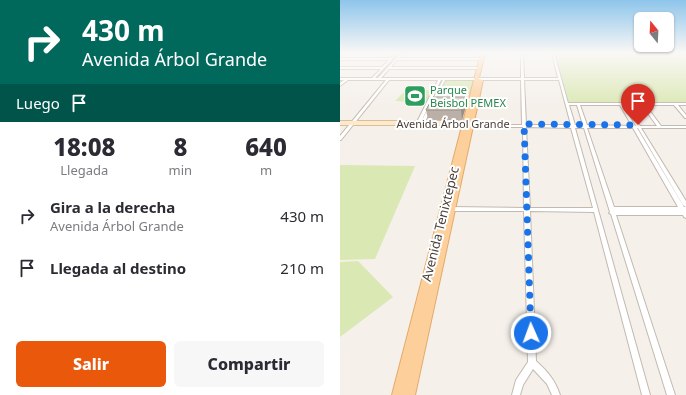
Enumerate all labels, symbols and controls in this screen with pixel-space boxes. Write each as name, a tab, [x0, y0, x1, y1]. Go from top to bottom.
text: 430 m	[82, 11, 165, 49]
north arrow	[634, 12, 674, 52]
map controls	[634, 12, 674, 52]
icon: right	[16, 16, 68, 68]
text: Avenida Árbol Grande	[82, 47, 267, 71]
place label: Parque Beisbol PEMEX	[430, 82, 506, 110]
sports icon: Parque Beisbol PEMEX	[402, 83, 428, 109]
pin	[621, 84, 655, 125]
icon: arrive	[627, 90, 649, 112]
icon: arrive	[68, 92, 90, 114]
text: Luego	[16, 93, 60, 113]
street label: Avenida Árbol Grande	[396, 116, 510, 131]
text: 18:08	[53, 130, 115, 163]
text: 8	[173, 130, 187, 163]
text: 640	[245, 130, 287, 163]
text: Llegada	[60, 161, 108, 179]
text: min	[169, 161, 192, 179]
text: m	[260, 161, 272, 179]
street label: Avenida Tenixtepec	[417, 165, 463, 283]
text: Gira a la derecha	[50, 197, 175, 217]
icon: right	[16, 205, 38, 227]
text: 430 m	[280, 206, 324, 226]
text: Avenida Árbol Grande	[50, 217, 184, 235]
icon: arrive	[16, 257, 38, 279]
text: Llegada al destino	[50, 258, 186, 278]
text: 210 m	[280, 258, 324, 278]
position arrow	[510, 312, 552, 354]
button: Salir	[16, 341, 166, 387]
button: Compartir	[174, 341, 324, 387]

